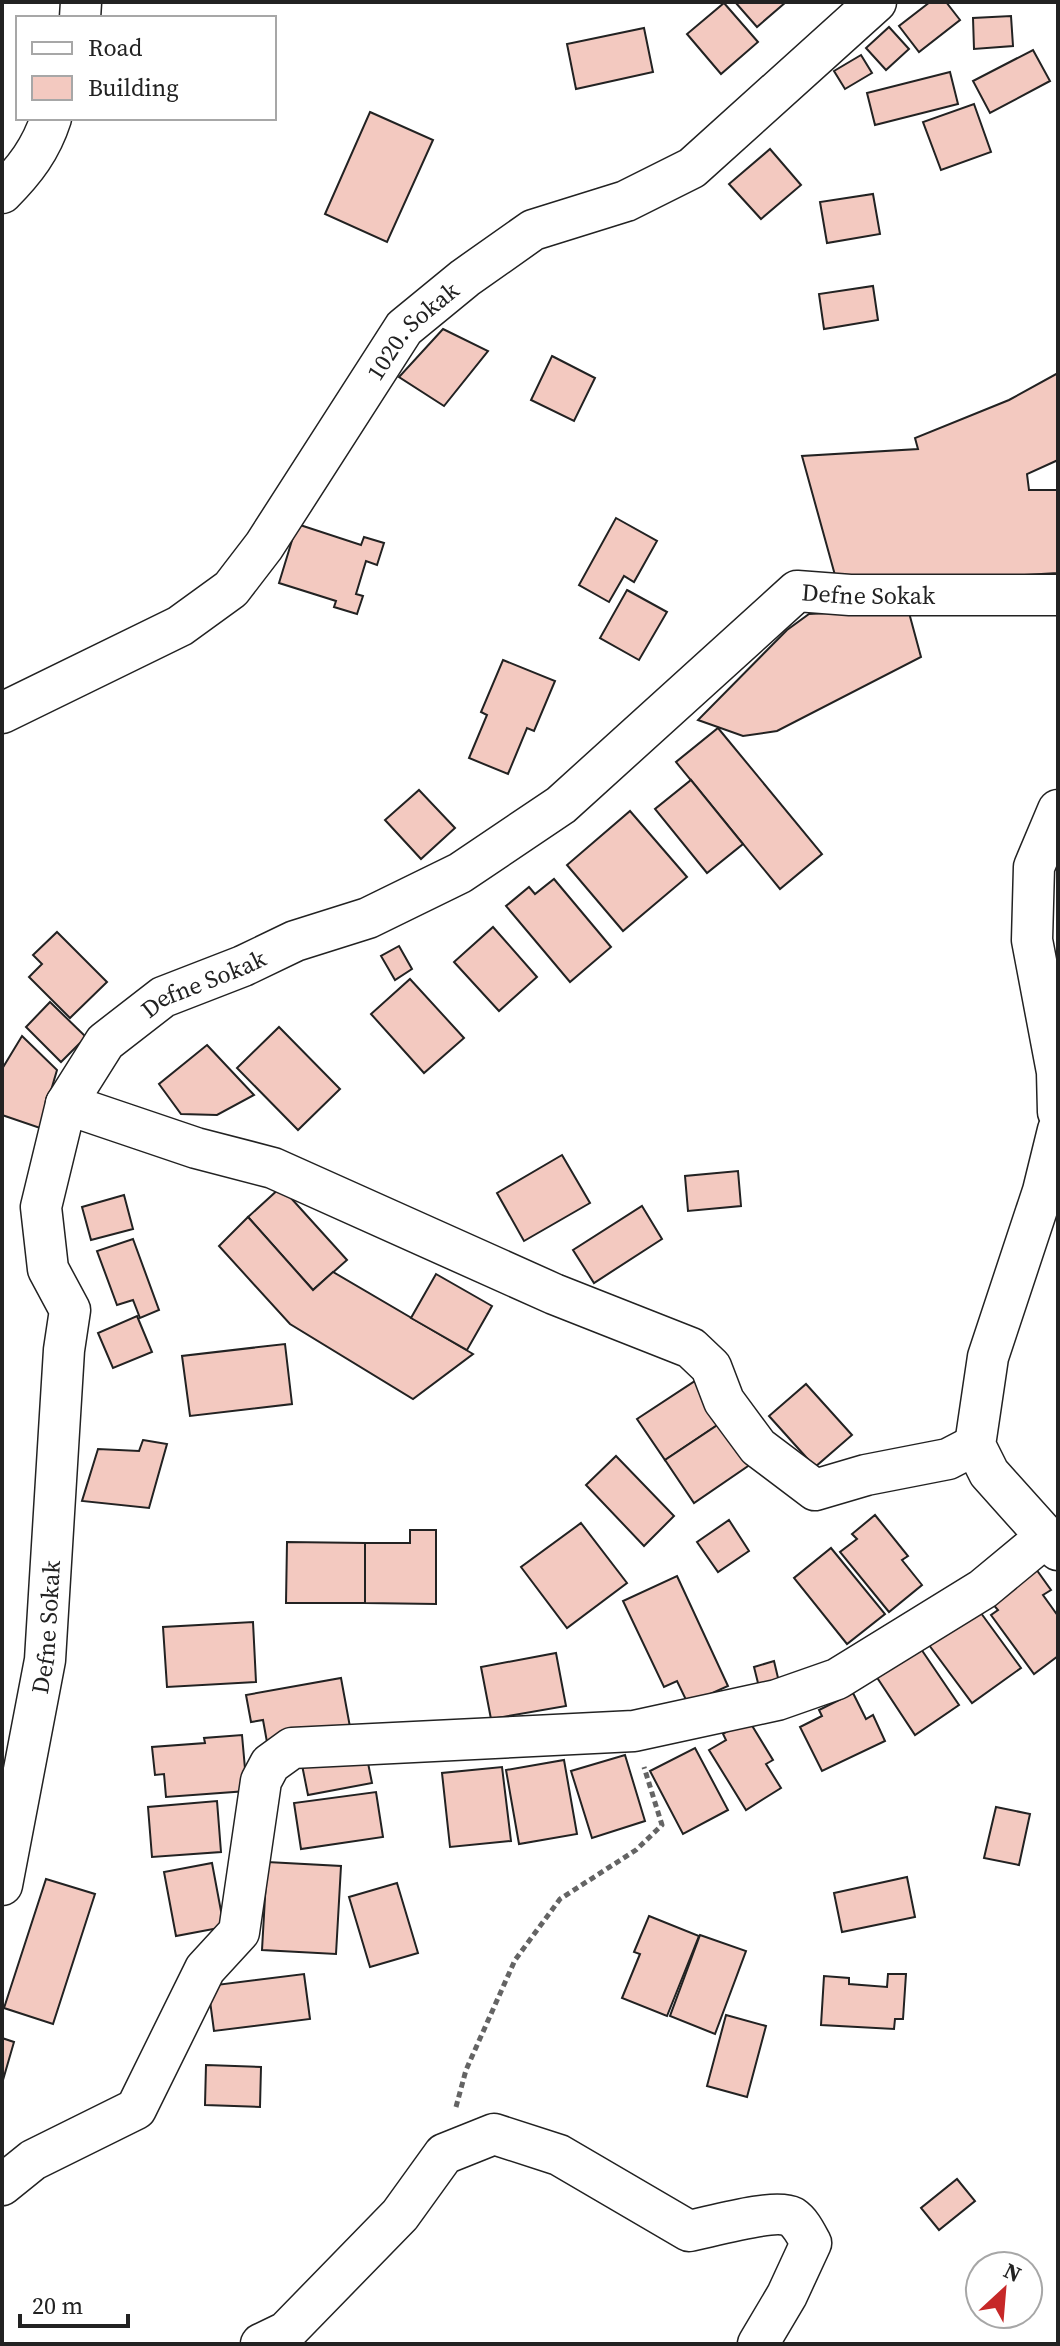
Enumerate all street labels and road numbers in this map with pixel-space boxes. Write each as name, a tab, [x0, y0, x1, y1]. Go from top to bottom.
street label: 1020. Sokak	[358, 273, 466, 386]
street label: Defne Sokak	[800, 575, 936, 612]
street label: Defne Sokak	[134, 941, 272, 1025]
street label: Defne Sokak	[22, 1559, 68, 1696]

